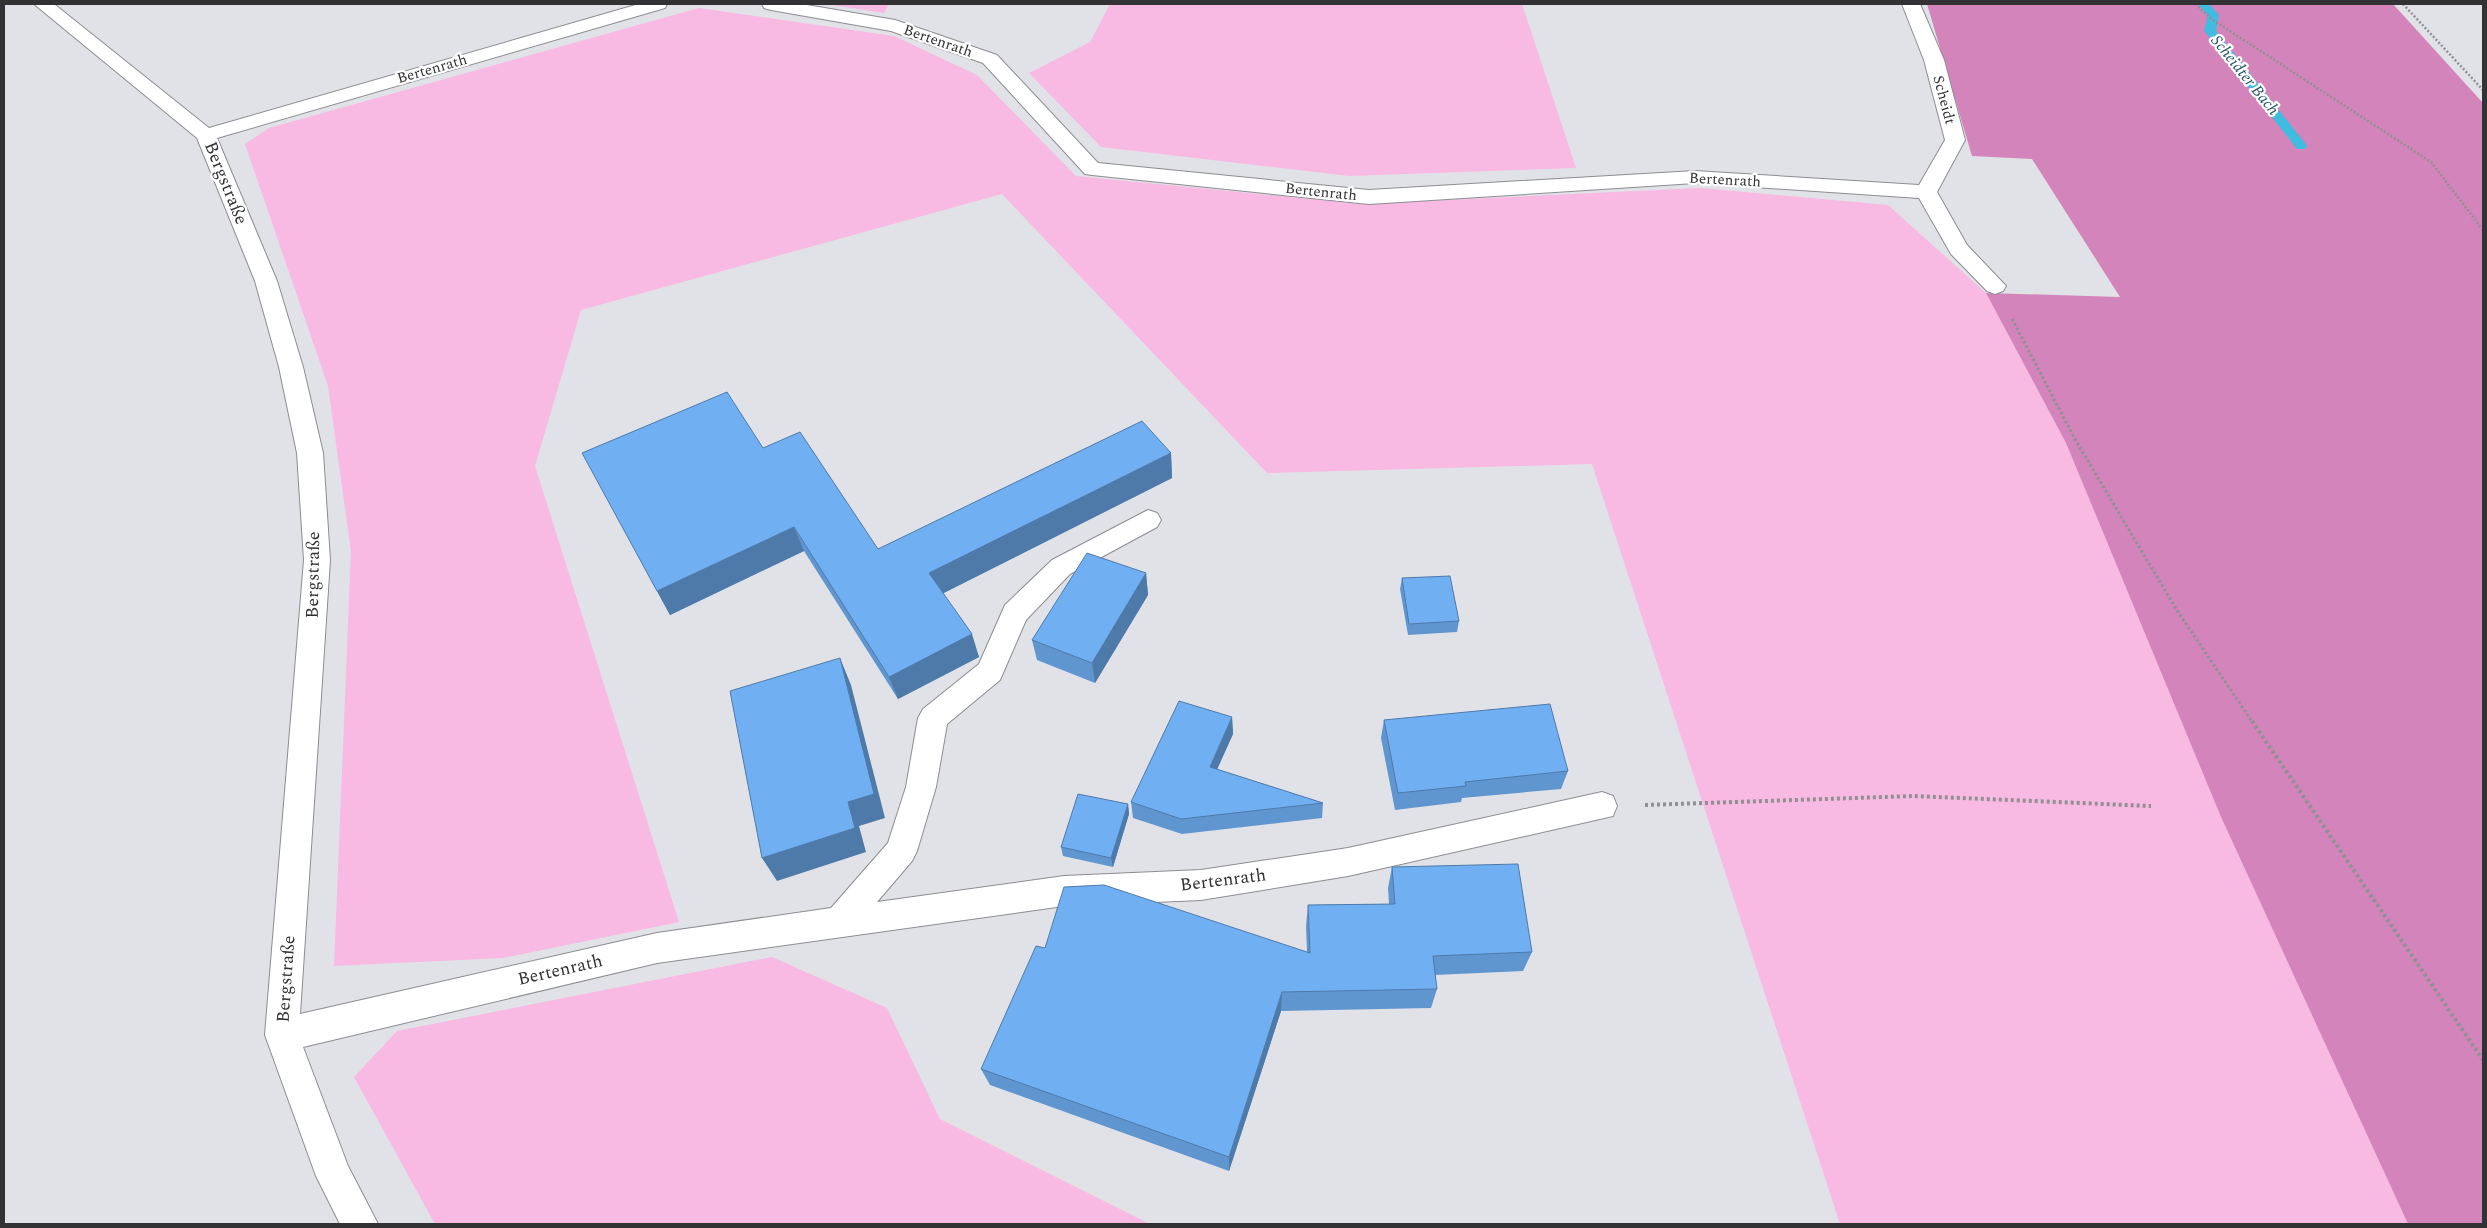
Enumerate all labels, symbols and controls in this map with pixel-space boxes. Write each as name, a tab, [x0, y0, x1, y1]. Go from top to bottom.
street label: Bertenrath	[900, 18, 976, 64]
water label: Scheidter Bach	[2205, 30, 2285, 120]
street label: Bertenrath	[394, 48, 470, 90]
street label: Scheidt	[1926, 73, 1962, 127]
street label: Bergstraße	[197, 137, 255, 229]
street label: Bertenrath	[1688, 167, 1762, 193]
street label: Bertenrath	[1284, 177, 1358, 207]
street label: Bergstraße	[299, 531, 327, 619]
street label: Bertenrath	[1178, 861, 1268, 899]
street label: Bergstraße	[269, 934, 303, 1024]
street label: Bertenrath	[515, 947, 605, 993]

